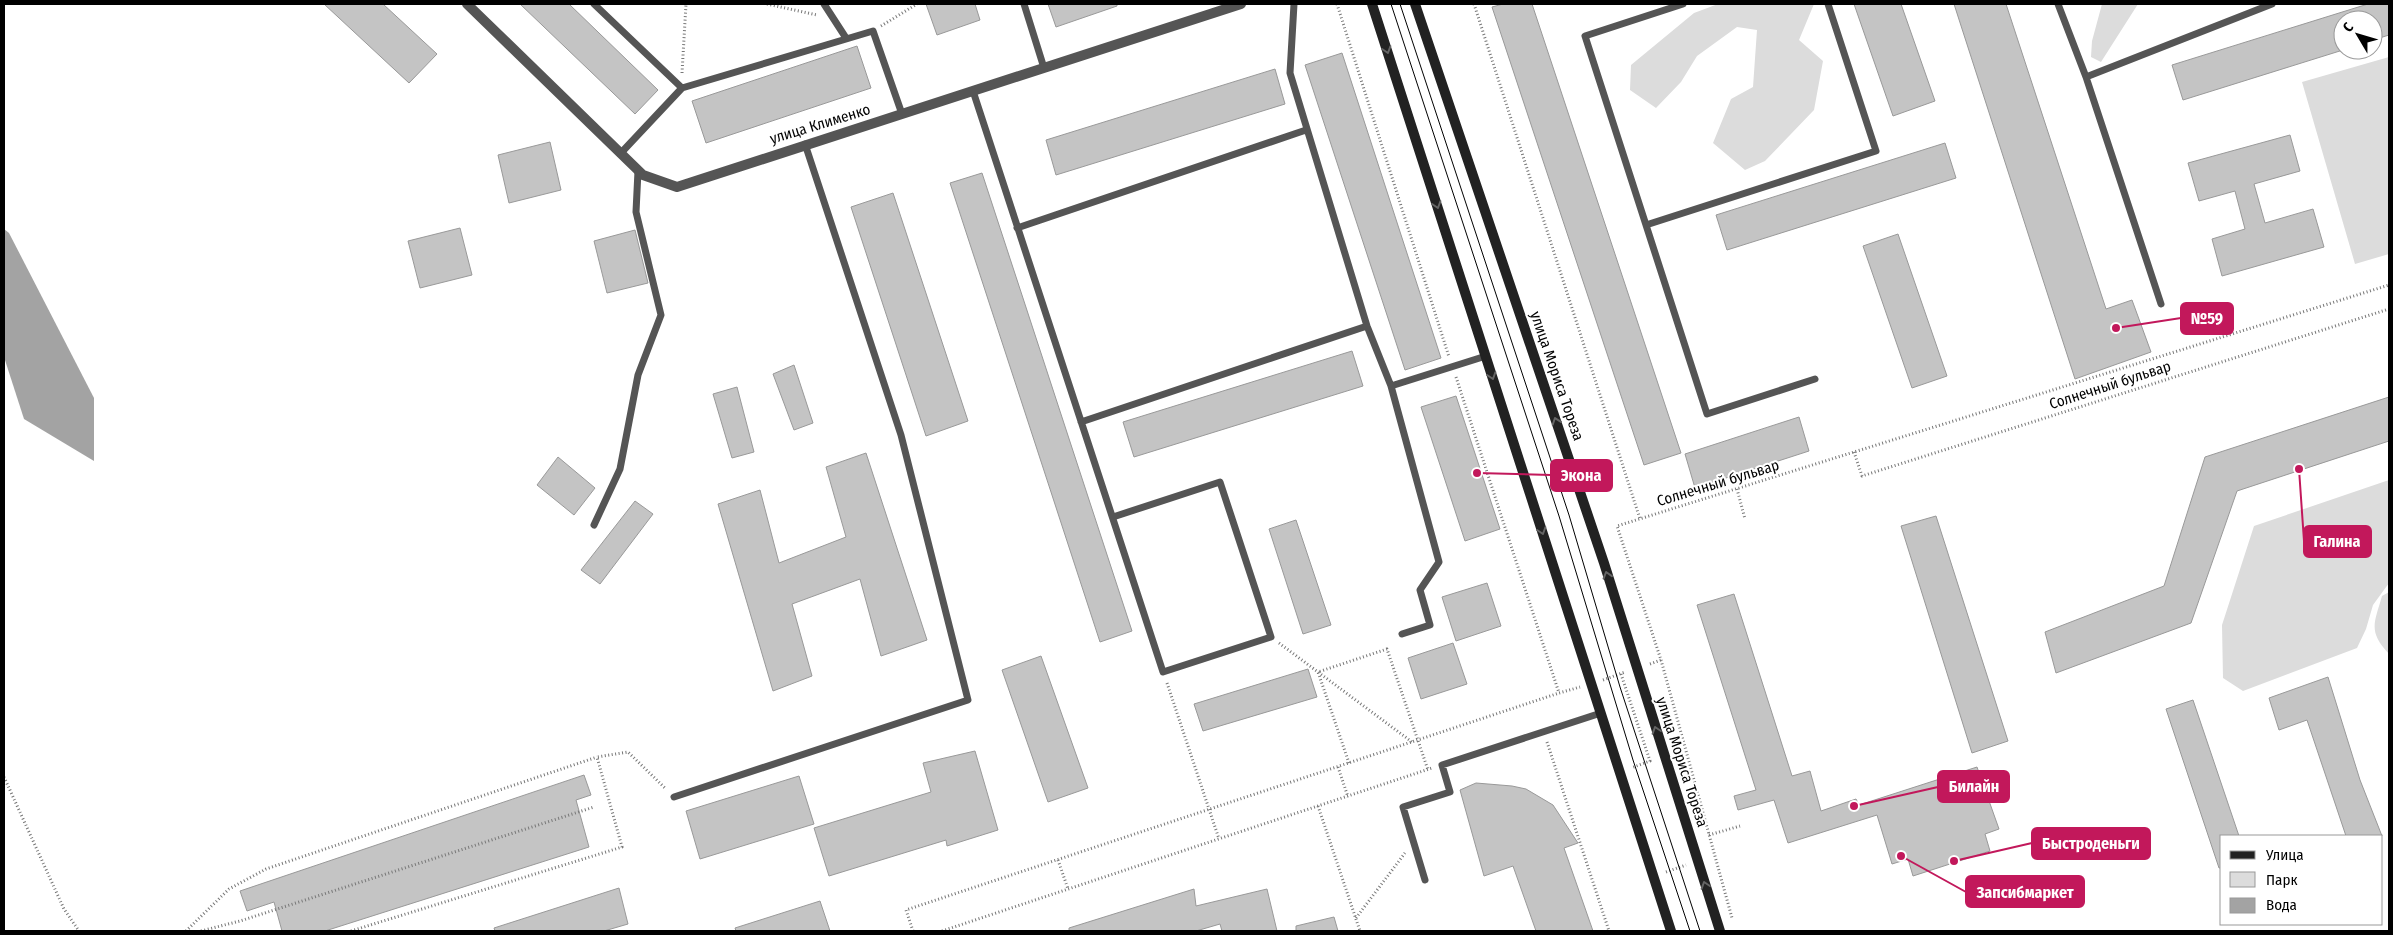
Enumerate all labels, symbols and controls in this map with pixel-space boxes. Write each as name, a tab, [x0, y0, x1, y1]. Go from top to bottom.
north arrow	[2333, 10, 2383, 60]
text: С	[2339, 19, 2358, 35]
one-way arrow	[1382, 45, 1392, 54]
street label: улица Клименко	[768, 100, 873, 148]
one-way arrow	[1432, 200, 1442, 208]
callout: №59	[2181, 303, 2233, 334]
street label: улица Мориса Тореза	[1526, 309, 1588, 443]
text: №59	[2191, 309, 2223, 328]
street label: Солнечный бульвар	[2047, 357, 2173, 413]
one-way arrow	[1487, 372, 1497, 380]
one-way arrow	[1552, 417, 1562, 425]
street label: Солнечный бульвар	[1655, 456, 1781, 510]
callout: Экона	[1551, 460, 1612, 491]
text: Экона	[1561, 466, 1601, 485]
one-way arrow	[1536, 526, 1546, 535]
callout: Галина	[2304, 526, 2371, 557]
text: Галина	[2314, 532, 2361, 551]
one-way arrow	[1603, 571, 1613, 579]
street label: улица Мориса Тореза	[1652, 695, 1712, 829]
one-way arrow	[1652, 726, 1662, 734]
callout: Билайн	[1938, 771, 2009, 802]
text: Билайн	[1949, 777, 1999, 796]
callout: Быстроденьги	[2032, 828, 2150, 859]
text: Быстроденьги	[2042, 834, 2140, 853]
legend	[2220, 835, 2383, 925]
text: Улица	[2265, 846, 2304, 864]
text: Парк	[2266, 871, 2297, 889]
callout: Запсибмаркет	[1966, 876, 2084, 907]
one-way arrow	[1701, 881, 1711, 889]
text: Запсибмаркет	[1975, 883, 2074, 902]
text: Вода	[2266, 896, 2297, 914]

